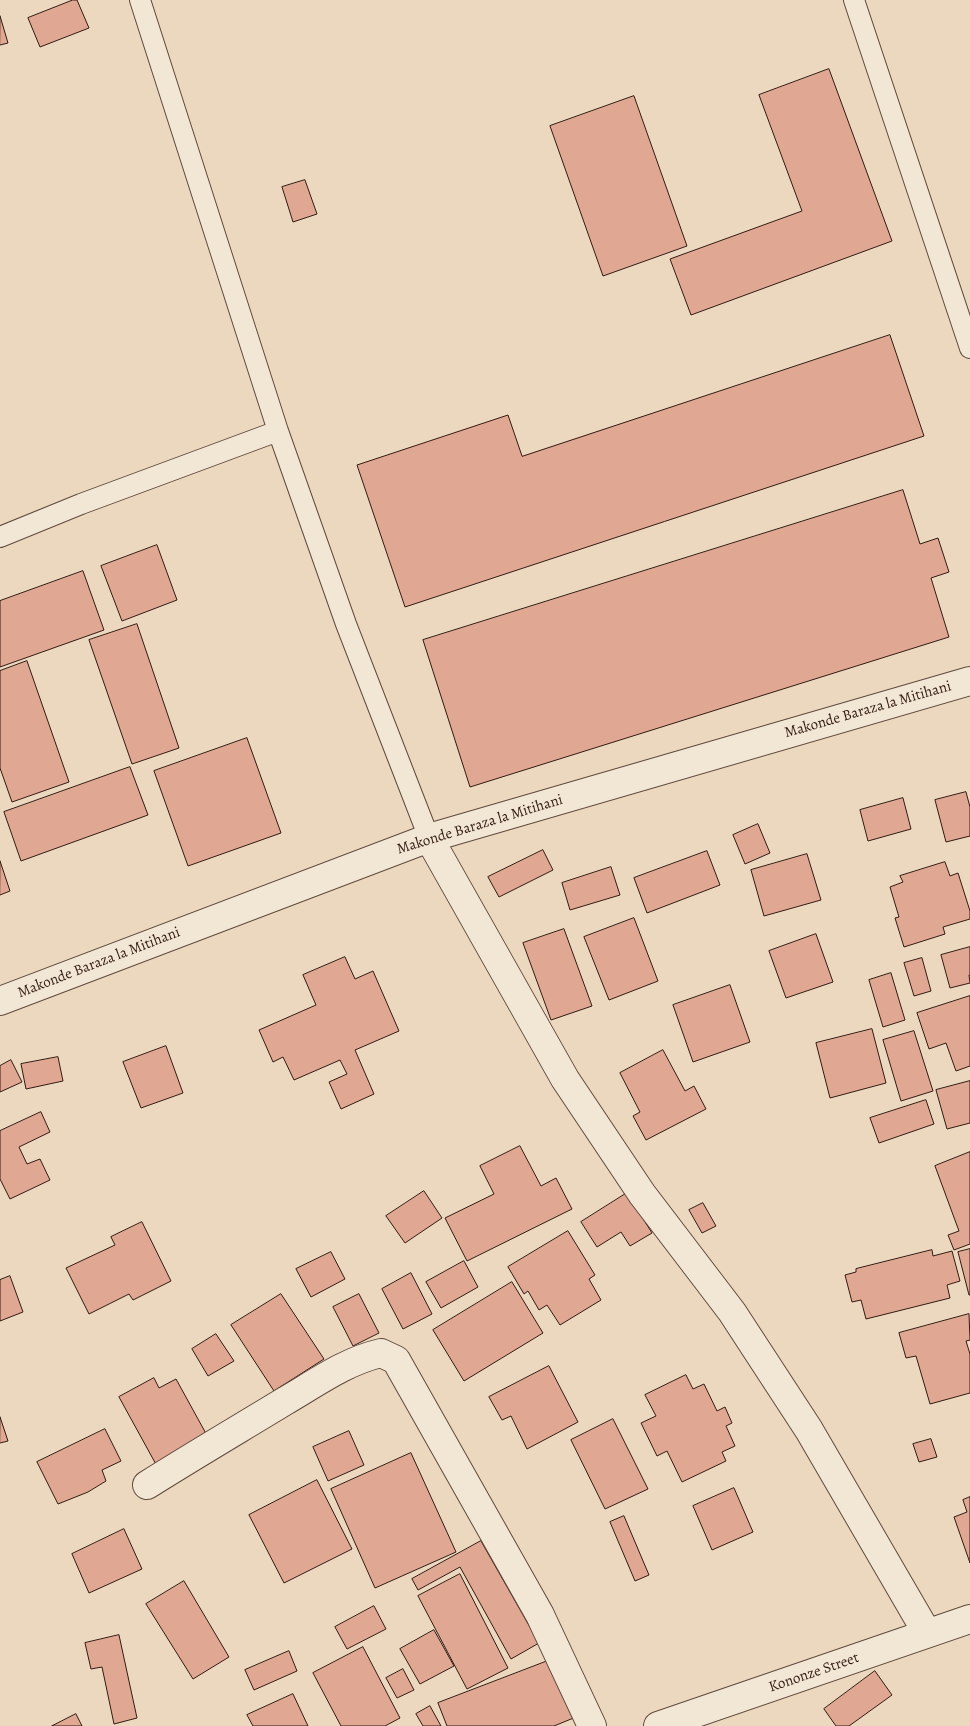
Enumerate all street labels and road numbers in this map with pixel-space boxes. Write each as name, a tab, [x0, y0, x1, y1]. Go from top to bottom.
street label: Makonde Baraza la Mitihani	[783, 678, 953, 742]
street label: Makonde Baraza la Mitihani	[395, 791, 565, 859]
street label: Makonde Baraza la Mitihani	[15, 924, 183, 1002]
street label: Kononze Street	[767, 1649, 861, 1697]

